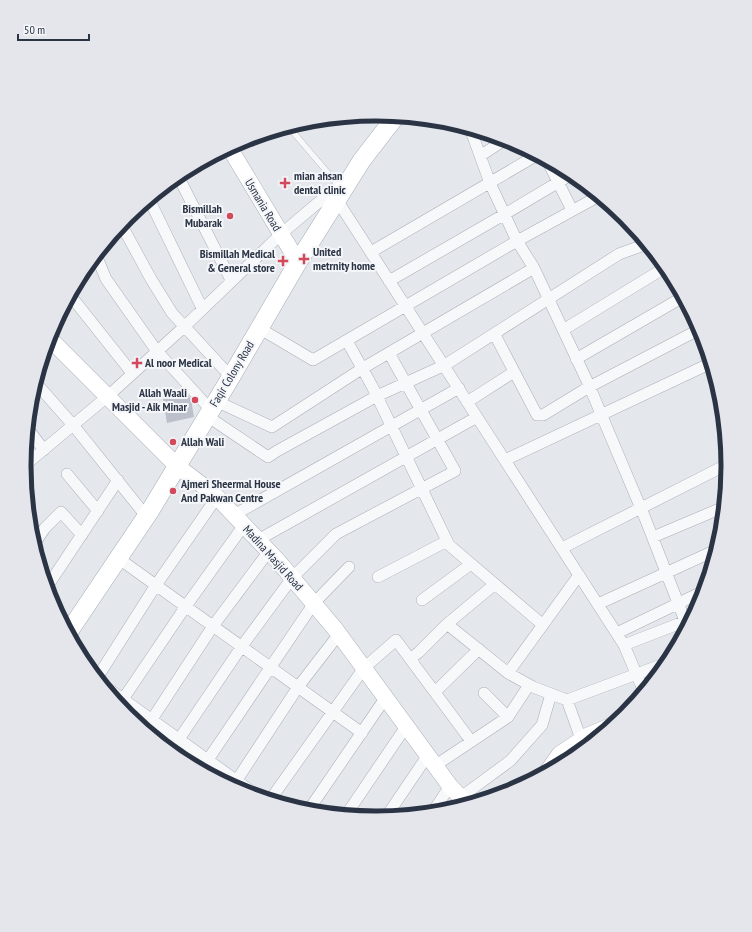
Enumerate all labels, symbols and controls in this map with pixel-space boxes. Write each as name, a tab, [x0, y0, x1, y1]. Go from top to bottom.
scale bar	[18, 16, 89, 42]
text: 50 m	[24, 22, 45, 37]
place label: mian ahsan dental clinic	[294, 168, 347, 197]
street label: Usmania Road	[242, 176, 285, 234]
marker: mian ahsan dental clinic	[279, 177, 291, 189]
place label: Bismillah Mubarak	[182, 201, 222, 230]
marker: Bismillah Mubarak	[225, 211, 235, 221]
place label: United metrnity home	[313, 244, 375, 273]
place label: Bismillah Medical & General store	[200, 246, 275, 275]
marker: United metrnity home	[298, 253, 310, 265]
marker: Bismillah Medical & General store	[278, 256, 288, 266]
street label: Faqir Colony Road	[206, 338, 257, 409]
place label: Al noor Medical	[144, 355, 212, 370]
marker: Al noor Medical	[132, 358, 142, 368]
place label: Allah Waali Masjid - Aik Minar	[112, 385, 187, 414]
marker: Allah Waali Masjid - Aik Minar	[190, 395, 200, 405]
place label: Allah Wali	[180, 434, 224, 449]
marker: Allah Wali	[168, 437, 178, 447]
place label: Ajmeri Sheermal House And Pakwan Centre	[180, 476, 281, 505]
marker: Ajmeri Sheermal House And Pakwan Centre	[168, 486, 178, 496]
street label: Madina Masjid Road	[240, 522, 307, 593]

